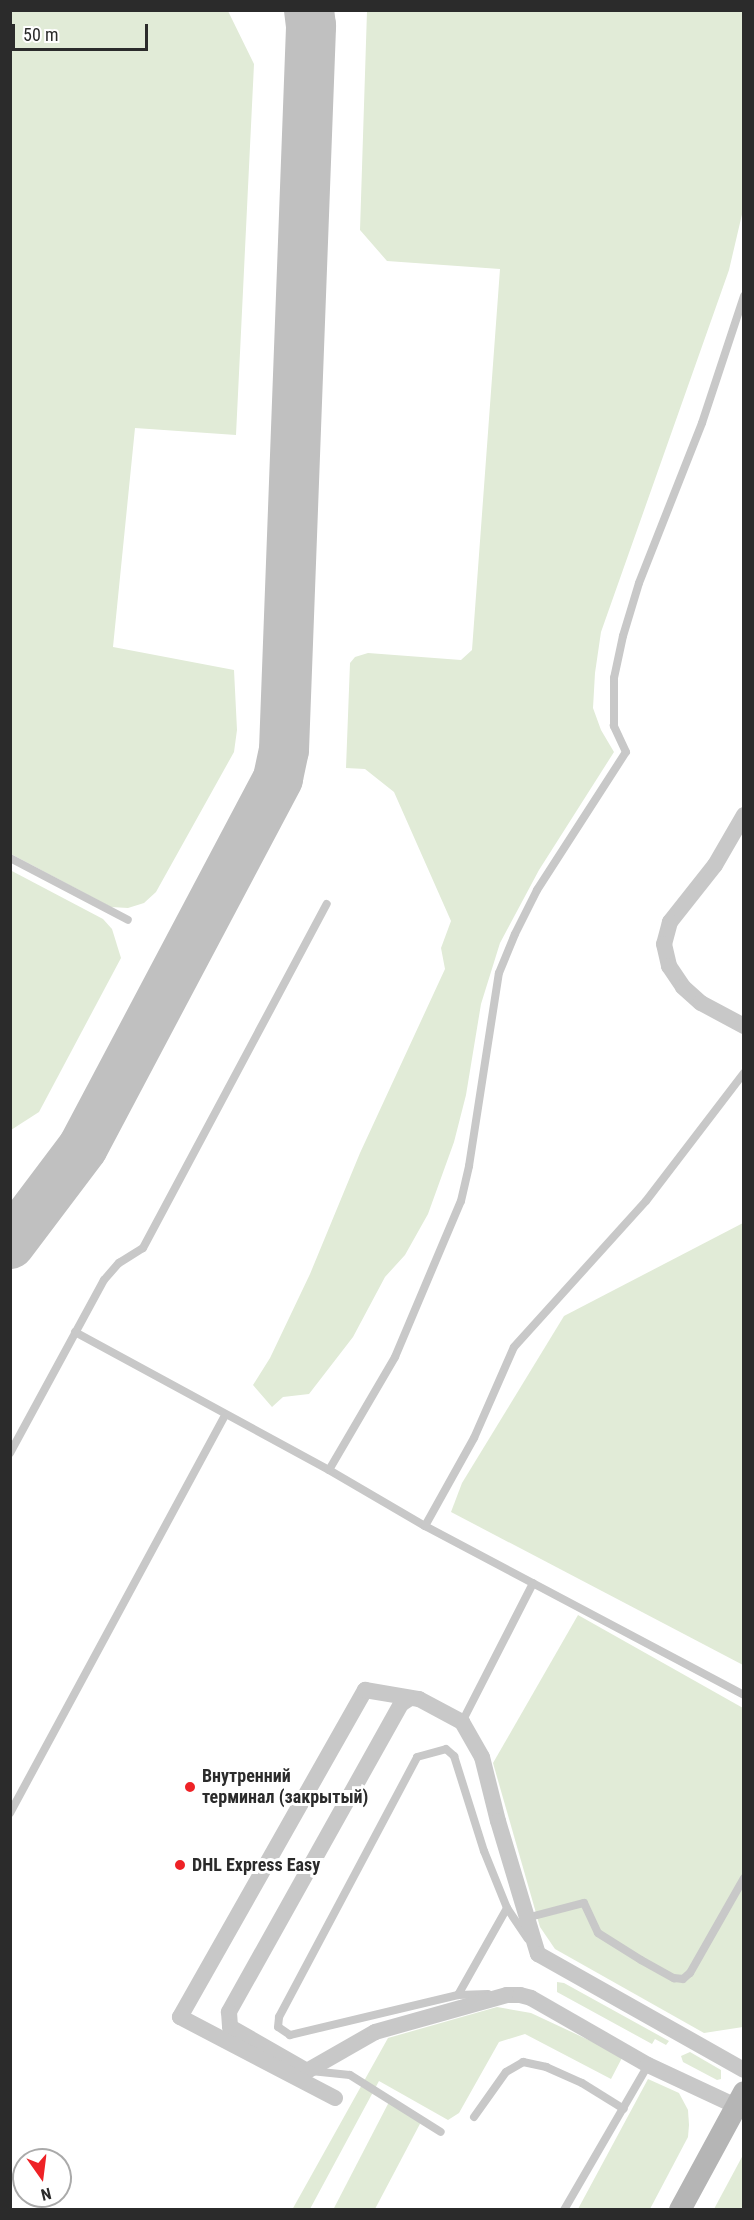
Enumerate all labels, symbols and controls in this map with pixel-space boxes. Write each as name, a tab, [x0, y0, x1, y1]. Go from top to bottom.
scale bar	[15, 12, 152, 50]
text: 50 m	[23, 24, 58, 45]
place label: Внутренний терминал (закрытый)	[202, 1766, 368, 1808]
marker: Внутренний терминал (закрытый)	[183, 1780, 197, 1794]
place label: DHL Express Easy	[192, 1854, 320, 1876]
marker: DHL Express Easy	[173, 1858, 187, 1872]
north arrow	[12, 2148, 72, 2208]
text: N	[39, 2184, 53, 2204]

